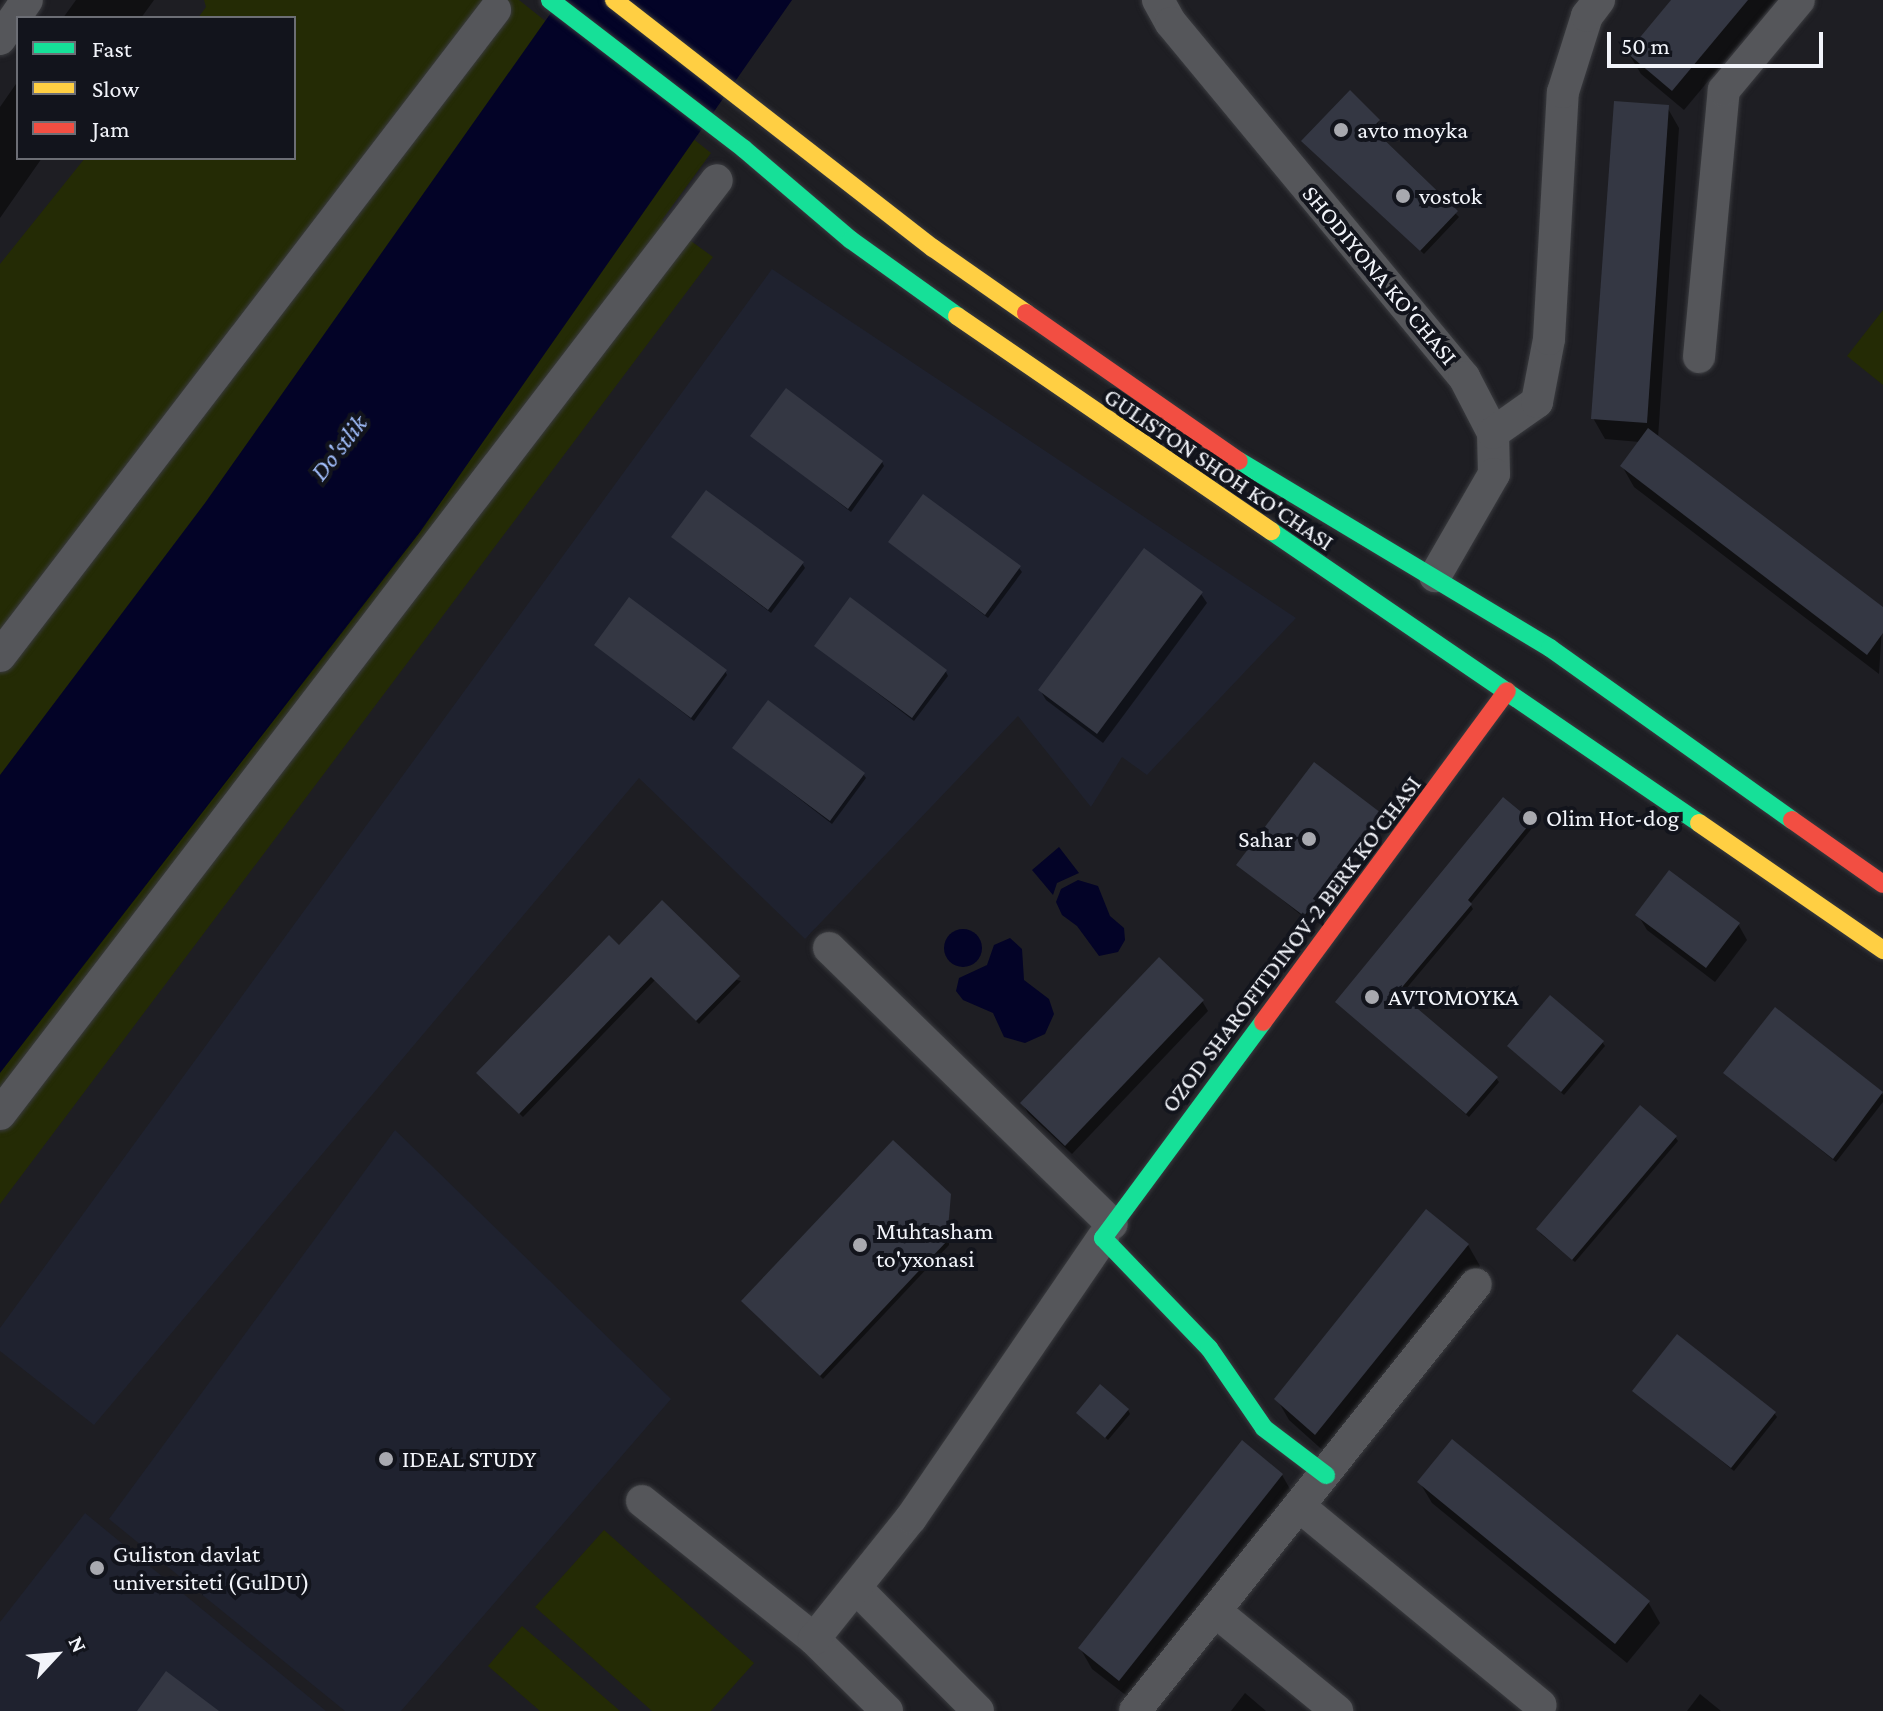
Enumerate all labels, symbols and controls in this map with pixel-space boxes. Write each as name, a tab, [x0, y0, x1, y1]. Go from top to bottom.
legend	[16, 16, 296, 160]
scale bar	[1611, 16, 1827, 66]
text: 50 m	[1621, 32, 1670, 59]
text: Fast	[92, 35, 132, 62]
text: Slow	[92, 75, 139, 102]
text: Jam	[92, 115, 130, 142]
place label: avto moyka	[1357, 116, 1468, 144]
marker: avto moyka	[1332, 121, 1350, 139]
street label: SHODIYONA KO'CHASI	[1297, 179, 1463, 371]
place label: vostok	[1419, 182, 1482, 210]
marker: vostok	[1394, 187, 1412, 205]
street label: GULISTON SHOH KO'CHASI	[1099, 381, 1339, 557]
water label: Do'stlik	[304, 409, 374, 487]
street label: OZOD SHAROFITDINOV-2 BERK KO'CHASI	[1155, 770, 1427, 1118]
place label: Olim Hot-dog	[1546, 804, 1679, 832]
marker: Olim Hot-dog	[1521, 809, 1539, 827]
place label: Sahar	[1238, 825, 1293, 853]
marker: Sahar	[1300, 830, 1318, 848]
place label: AVTOMOYKA	[1388, 983, 1519, 1011]
marker: AVTOMOYKA	[1363, 988, 1381, 1006]
place label: Muhtasham to'yxonasi	[876, 1217, 993, 1273]
marker: Muhtasham to'yxonasi	[851, 1236, 869, 1254]
place label: IDEAL STUDY	[402, 1445, 536, 1473]
marker: IDEAL STUDY	[377, 1450, 395, 1468]
place label: Guliston davlat universiteti (GulDU)	[113, 1540, 310, 1596]
marker: Guliston davlat universiteti (GulDU)	[88, 1559, 106, 1577]
north arrow	[16, 1615, 96, 1695]
text: N	[63, 1632, 93, 1656]

